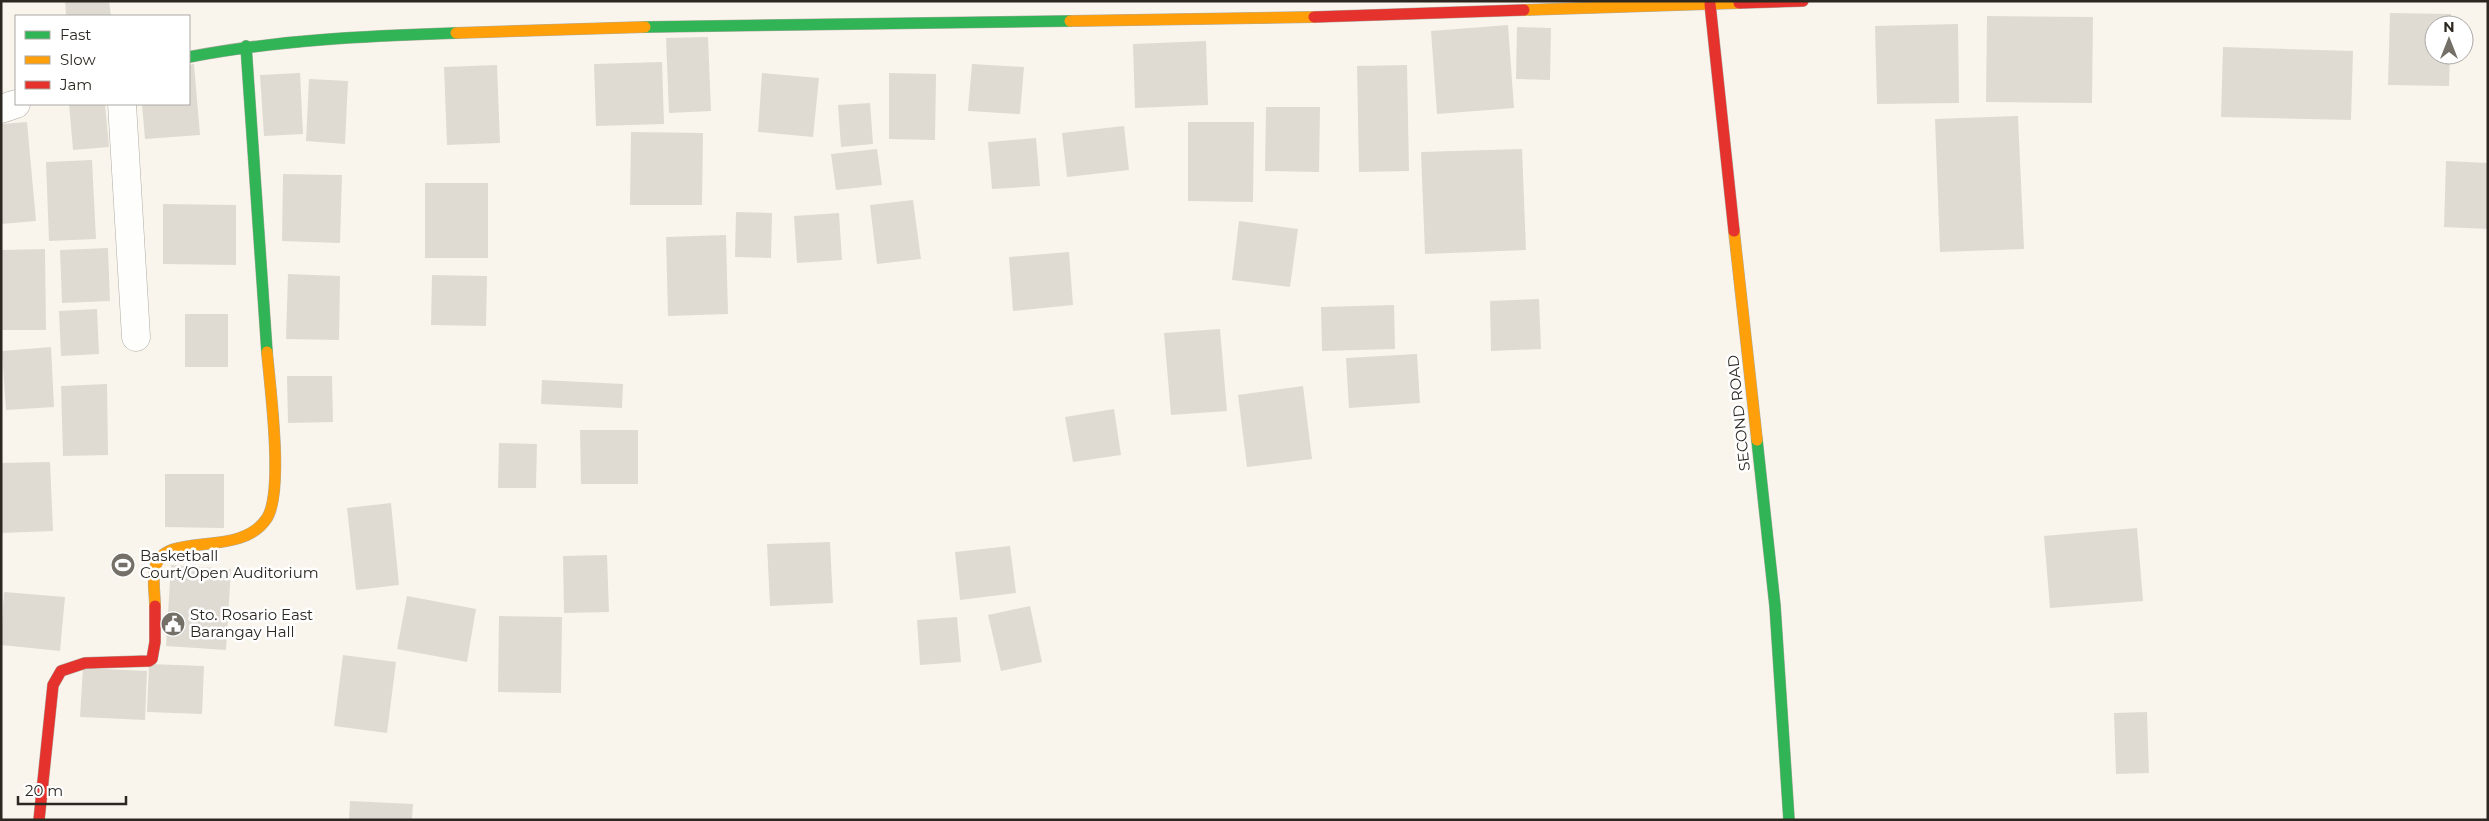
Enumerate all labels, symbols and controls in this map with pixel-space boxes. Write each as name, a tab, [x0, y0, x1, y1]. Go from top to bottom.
legend	[15, 15, 190, 105]
north arrow	[2424, 15, 2474, 65]
text: N	[2443, 18, 2455, 36]
text: Fast	[60, 25, 91, 44]
text: Slow	[60, 50, 96, 69]
text: Jam	[59, 75, 92, 94]
street label: SECOND ROAD	[1723, 354, 1754, 472]
place label: Basketball Court/Open Auditorium	[140, 546, 319, 582]
sports icon: Basketball Court/Open Auditorium	[110, 552, 136, 578]
place label: Sto. Rosario East Barangay Hall	[190, 605, 313, 641]
public building icon: Sto. Rosario East Barangay Hall	[160, 611, 186, 637]
scale bar	[18, 774, 125, 806]
text: 20 m	[25, 781, 63, 800]

